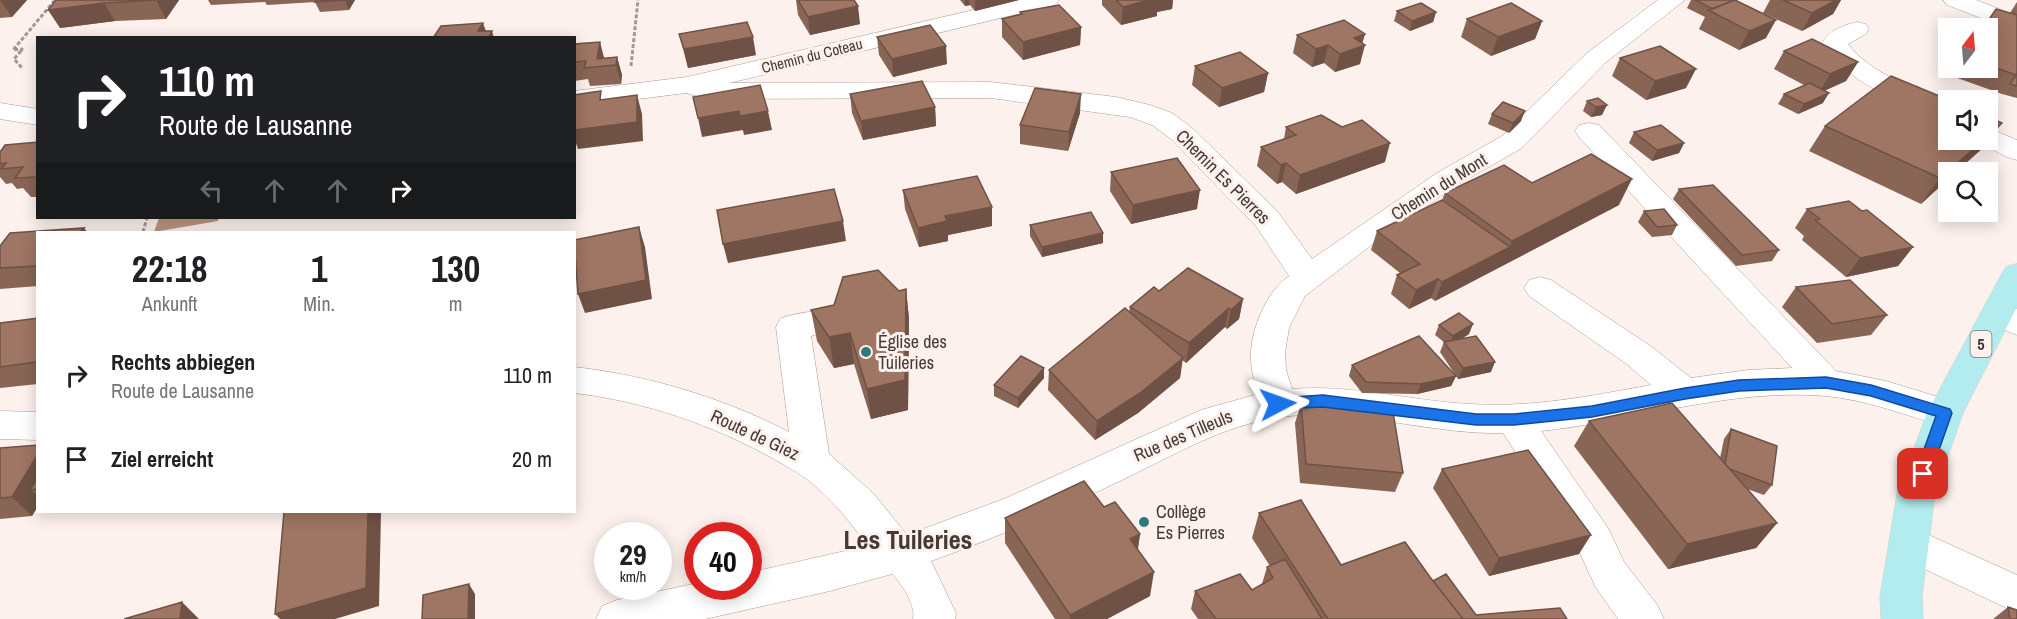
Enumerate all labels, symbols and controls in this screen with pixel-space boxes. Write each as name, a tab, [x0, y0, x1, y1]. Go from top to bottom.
north arrow	[1938, 18, 1998, 78]
map controls	[1938, 18, 1998, 222]
street label: Chemin du Coteau	[759, 33, 865, 78]
text: 110 m	[159, 53, 255, 109]
icon: right	[60, 60, 138, 138]
button: sound	[1938, 90, 1998, 150]
text: Route de Lausanne	[159, 107, 352, 143]
street label: Chemin Es Pierres	[1170, 124, 1276, 230]
street label: Chemin du Mont	[1386, 147, 1492, 226]
button: search	[1938, 162, 1998, 222]
icon: left	[195, 174, 228, 207]
icon: ahead	[258, 174, 291, 207]
icon: ahead	[321, 174, 354, 207]
icon: right	[384, 174, 417, 207]
text: 22:18	[132, 245, 207, 293]
text: 1	[311, 245, 327, 293]
text: 130	[431, 245, 480, 293]
text: Ankunft	[142, 290, 197, 317]
text: Min.	[303, 290, 335, 317]
text: m	[449, 290, 462, 317]
place label: Église des Tuileries	[878, 329, 947, 375]
road number: 5	[1970, 331, 1992, 357]
marker: Église des Tuileries	[859, 345, 873, 359]
text: Rechts abbiegen	[111, 347, 255, 377]
icon: right	[60, 359, 93, 392]
text: 110 m	[503, 360, 552, 390]
position arrow	[1246, 372, 1310, 436]
text: Route de Lausanne	[111, 377, 254, 404]
street label: Route de Giez	[707, 403, 804, 466]
street label: Rue des Tilleuls	[1129, 403, 1236, 468]
icon: arrive	[60, 443, 93, 476]
text: Ziel erreicht	[111, 444, 213, 474]
text: 20 m	[512, 444, 552, 474]
pin	[1897, 448, 1948, 499]
icon: arrive	[1906, 457, 1939, 490]
place label: Collège Es Pierres	[1156, 499, 1225, 545]
marker: Collège Es Pierres	[1137, 515, 1151, 529]
speed limit sign: 40	[684, 522, 762, 600]
district label: Les Tuileries	[844, 522, 972, 557]
text: 29	[619, 534, 647, 574]
text: km/h	[620, 566, 646, 587]

